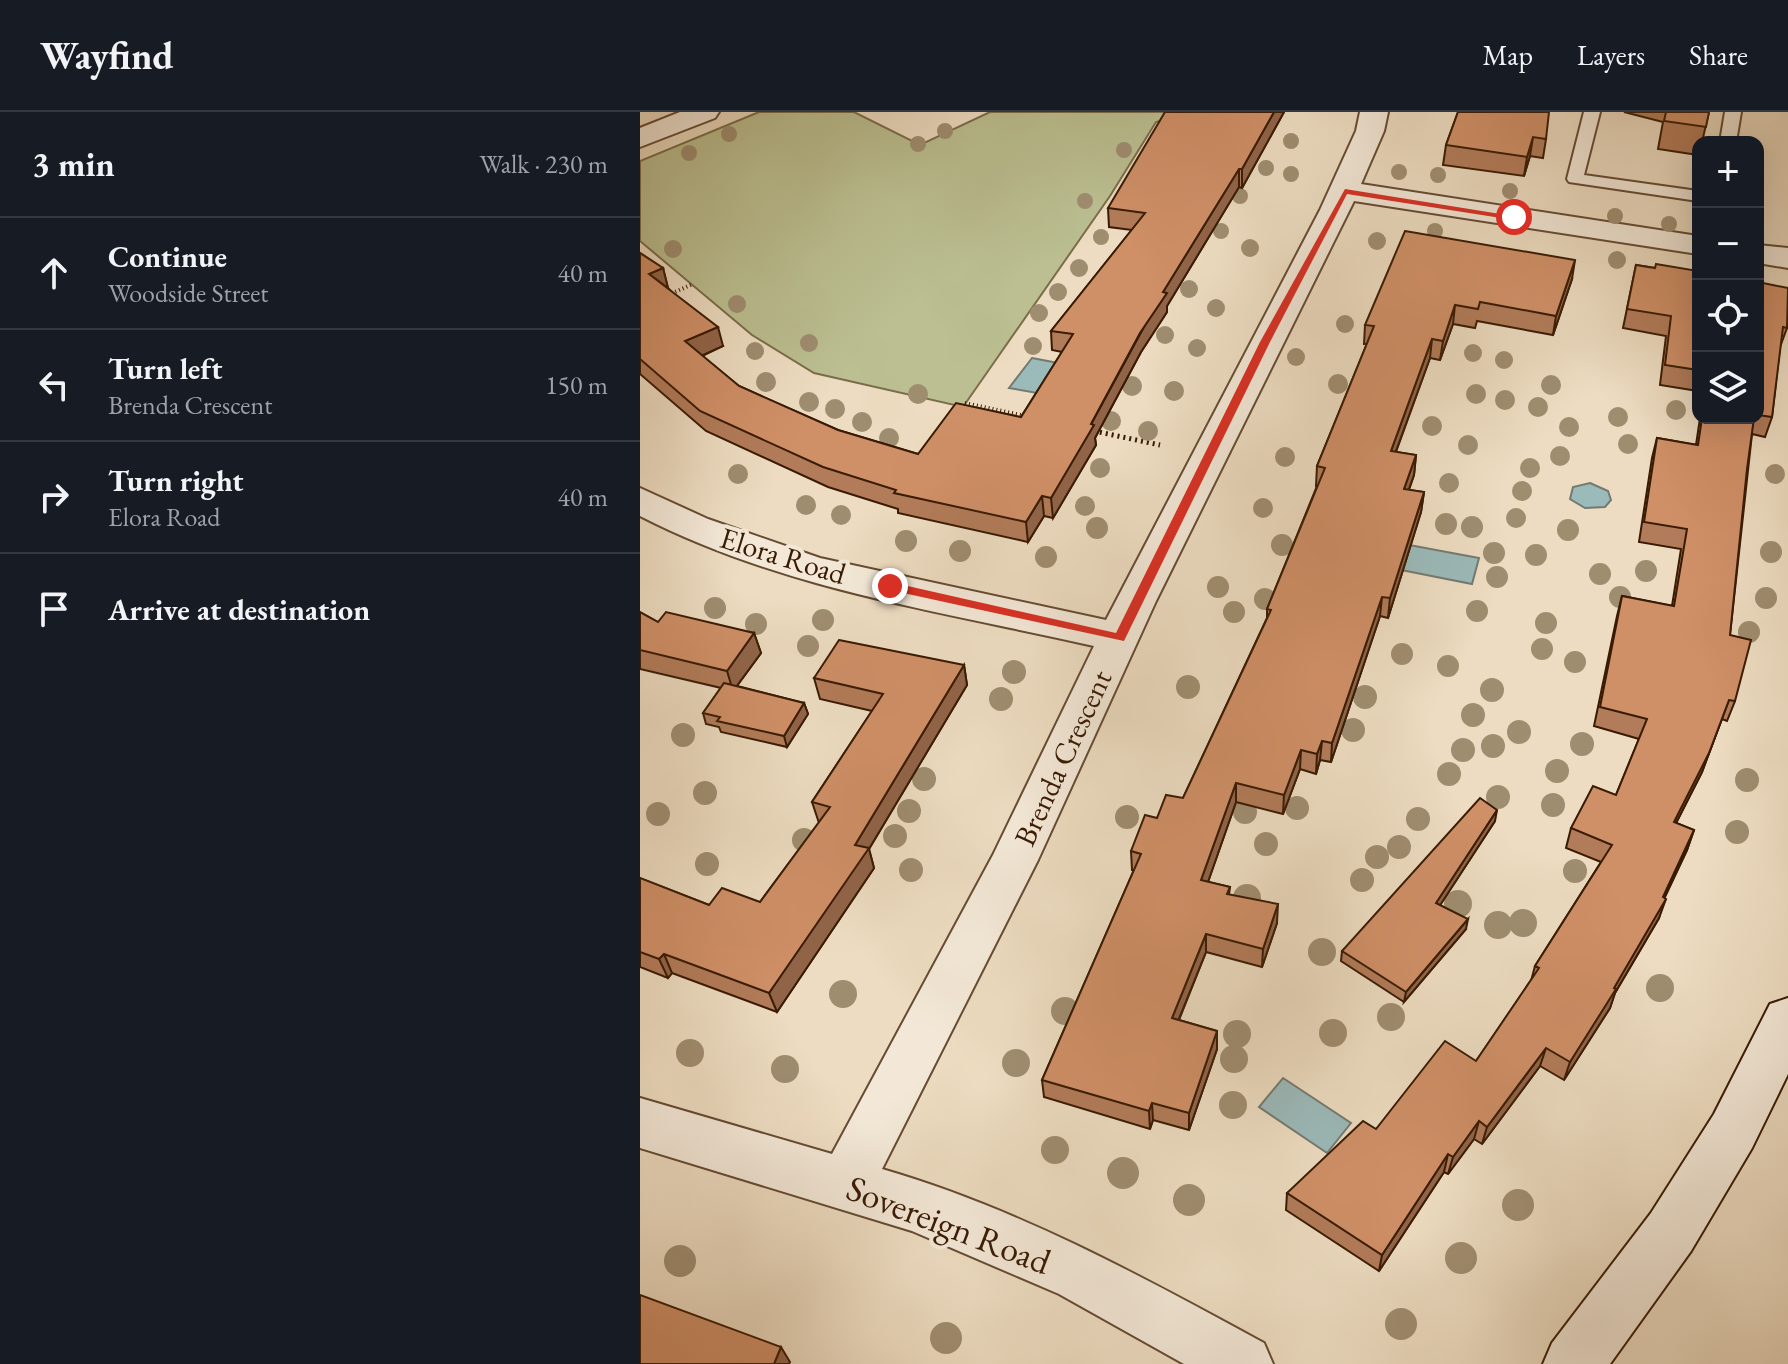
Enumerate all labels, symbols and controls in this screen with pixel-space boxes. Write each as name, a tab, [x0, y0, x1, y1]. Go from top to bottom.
text: Wayfind	[40, 31, 174, 80]
text: Map	[1483, 37, 1533, 73]
text: Layers	[1577, 37, 1645, 73]
text: Share	[1689, 37, 1748, 73]
map controls	[1692, 136, 1764, 424]
button: +	[1692, 136, 1764, 208]
text: 3 min	[32, 142, 115, 186]
text: Walk · 230 m	[480, 147, 608, 181]
route start	[1496, 199, 1532, 235]
button: −	[1692, 208, 1764, 280]
text: Continue	[108, 237, 227, 276]
icon: ahead	[32, 251, 76, 295]
text: 40 m	[558, 256, 608, 290]
text: Woodside Street	[108, 276, 269, 310]
button: locate	[1692, 280, 1764, 352]
text: Turn left	[108, 349, 222, 388]
button: layers	[1692, 352, 1764, 424]
icon: left	[32, 363, 76, 407]
text: 150 m	[545, 368, 608, 402]
text: Brenda Crescent	[108, 388, 272, 422]
text: Turn right	[108, 461, 244, 500]
icon: right	[32, 475, 76, 519]
text: 40 m	[558, 480, 608, 514]
text: Elora Road	[108, 500, 220, 534]
street label: Elora Road	[715, 518, 852, 593]
route end	[872, 568, 908, 604]
icon: arrive	[32, 587, 76, 631]
text: Arrive at destination	[108, 590, 370, 629]
street label: Brenda Crescent	[1005, 663, 1121, 852]
street label: Sovereign Road	[840, 1164, 1058, 1285]

